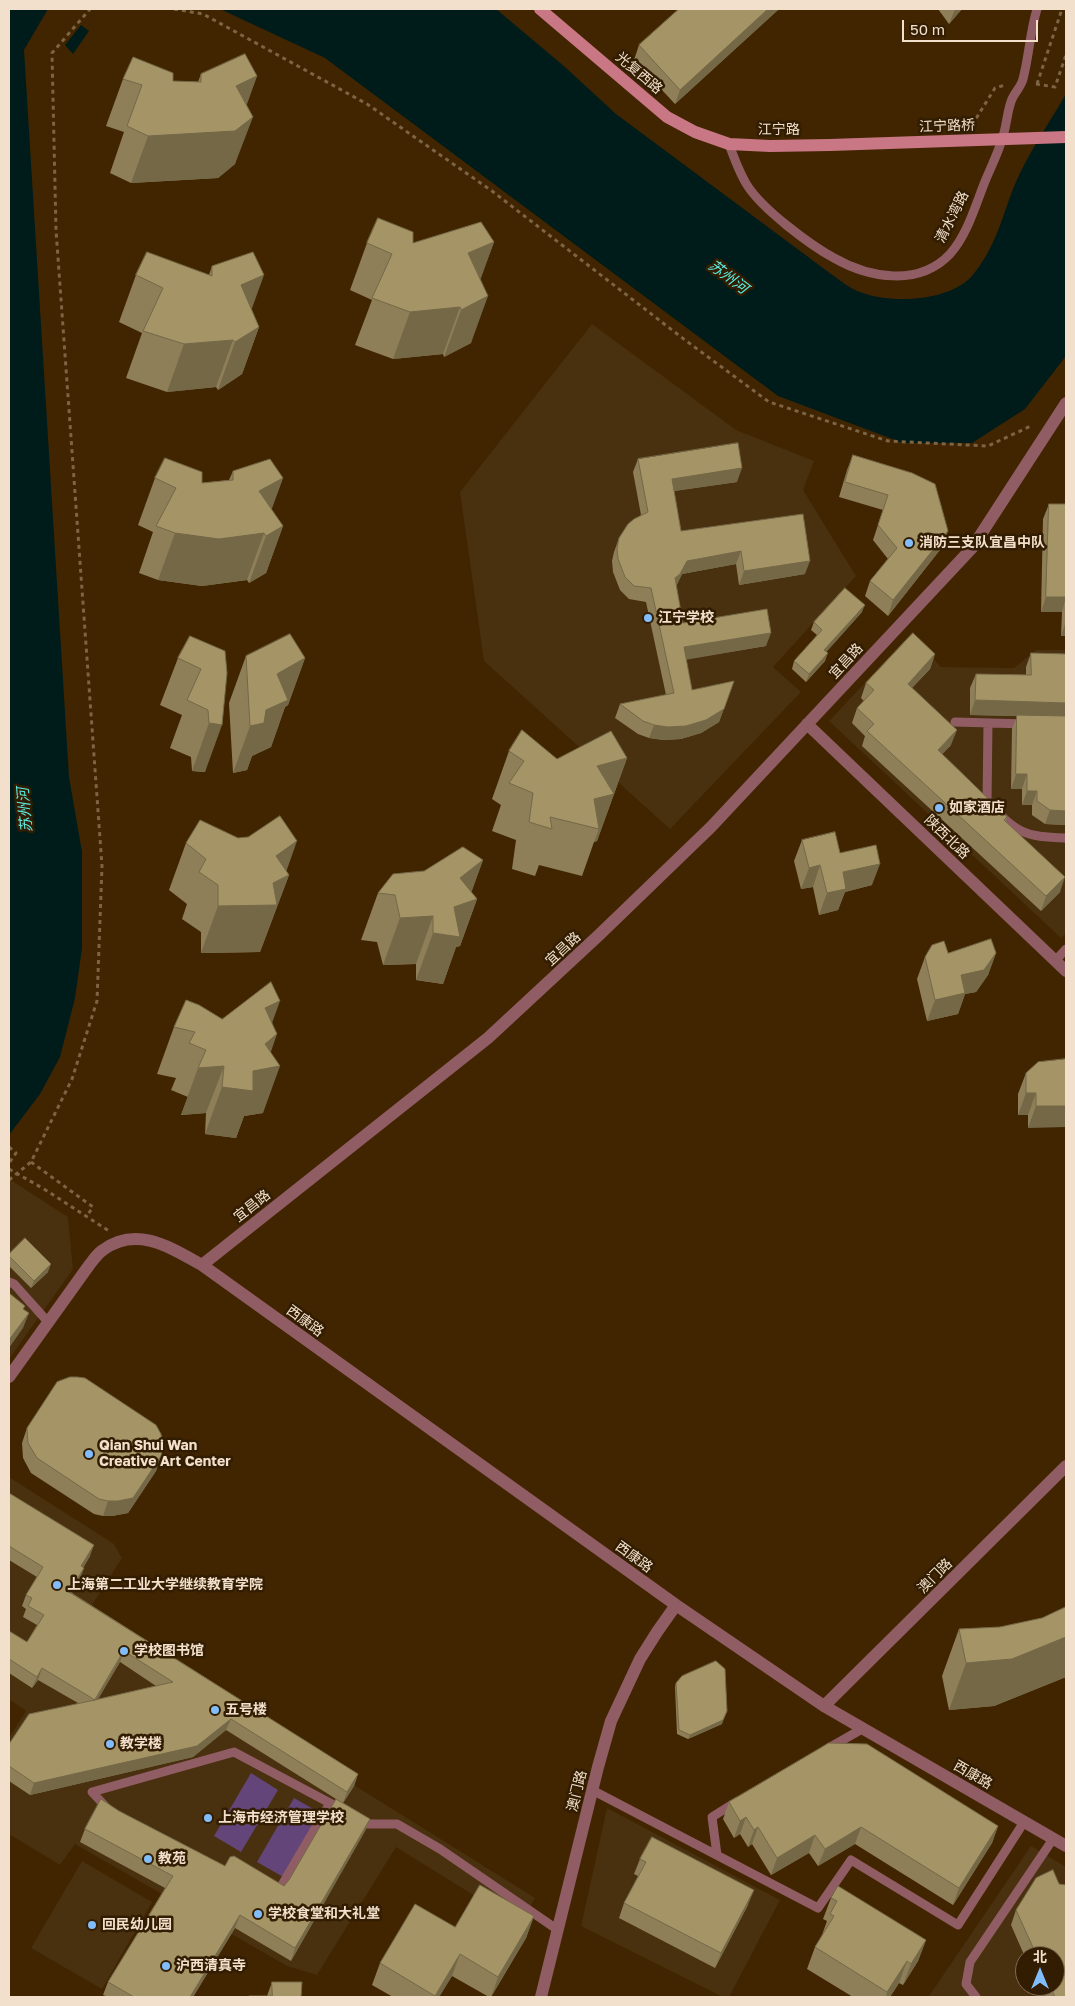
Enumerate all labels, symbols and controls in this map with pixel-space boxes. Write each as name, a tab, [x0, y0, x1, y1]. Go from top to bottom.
scale bar	[905, 10, 1041, 42]
text: 50 m	[910, 20, 945, 38]
street label: 光复西路	[612, 49, 666, 97]
street label: 江宁路桥	[919, 117, 975, 135]
street label: 江宁路	[758, 122, 800, 138]
street label: 清水湾路	[932, 188, 972, 246]
water label: 苏州河	[705, 256, 751, 298]
place label: 消防三支队宜昌中队	[919, 535, 1045, 551]
marker: 消防三支队宜昌中队	[903, 537, 915, 549]
place label: 江宁学校	[658, 610, 714, 626]
marker: 江宁学校	[642, 612, 654, 624]
street label: 宜昌路	[826, 640, 866, 682]
water label: 苏州河	[14, 787, 36, 833]
place label: 如家酒店	[949, 800, 1005, 816]
marker: 如家酒店	[933, 802, 945, 814]
street label: 陕西北路	[921, 812, 973, 862]
street label: 宜昌路	[542, 929, 584, 969]
street label: 宜昌路	[230, 1186, 274, 1226]
street label: 西康路	[283, 1302, 327, 1340]
place label: Qian Shui Wan Creative Art Center	[99, 1438, 231, 1470]
marker: Qian Shui Wan Creative Art Center	[83, 1448, 95, 1460]
street label: 西康路	[612, 1538, 656, 1576]
street label: 澳门路	[914, 1555, 956, 1597]
place label: 上海第二工业大学继续教育学院	[67, 1577, 263, 1593]
marker: 上海第二工业大学继续教育学院	[51, 1579, 63, 1591]
place label: 学校图书馆	[134, 1643, 204, 1659]
marker: 学校图书馆	[118, 1645, 130, 1657]
place label: 五号楼	[225, 1702, 267, 1718]
marker: 五号楼	[209, 1704, 221, 1716]
place label: 教学楼	[120, 1736, 162, 1752]
marker: 教学楼	[104, 1738, 116, 1750]
street label: 西康路	[951, 1757, 995, 1793]
street label: 澳门路	[564, 1769, 590, 1813]
place label: 上海市经济管理学校	[218, 1810, 344, 1826]
marker: 上海市经济管理学校	[202, 1812, 214, 1824]
place label: 教苑	[158, 1851, 186, 1867]
marker: 教苑	[142, 1853, 154, 1865]
place label: 学校食堂和大礼堂	[268, 1906, 380, 1922]
marker: 学校食堂和大礼堂	[252, 1908, 264, 1920]
place label: 回民幼儿园	[102, 1917, 172, 1933]
marker: 回民幼儿园	[86, 1919, 98, 1931]
north arrow	[1015, 1946, 1065, 1996]
text: 北	[1033, 1948, 1047, 1965]
place label: 沪西清真寺	[176, 1958, 246, 1974]
marker: 沪西清真寺	[160, 1960, 172, 1972]

